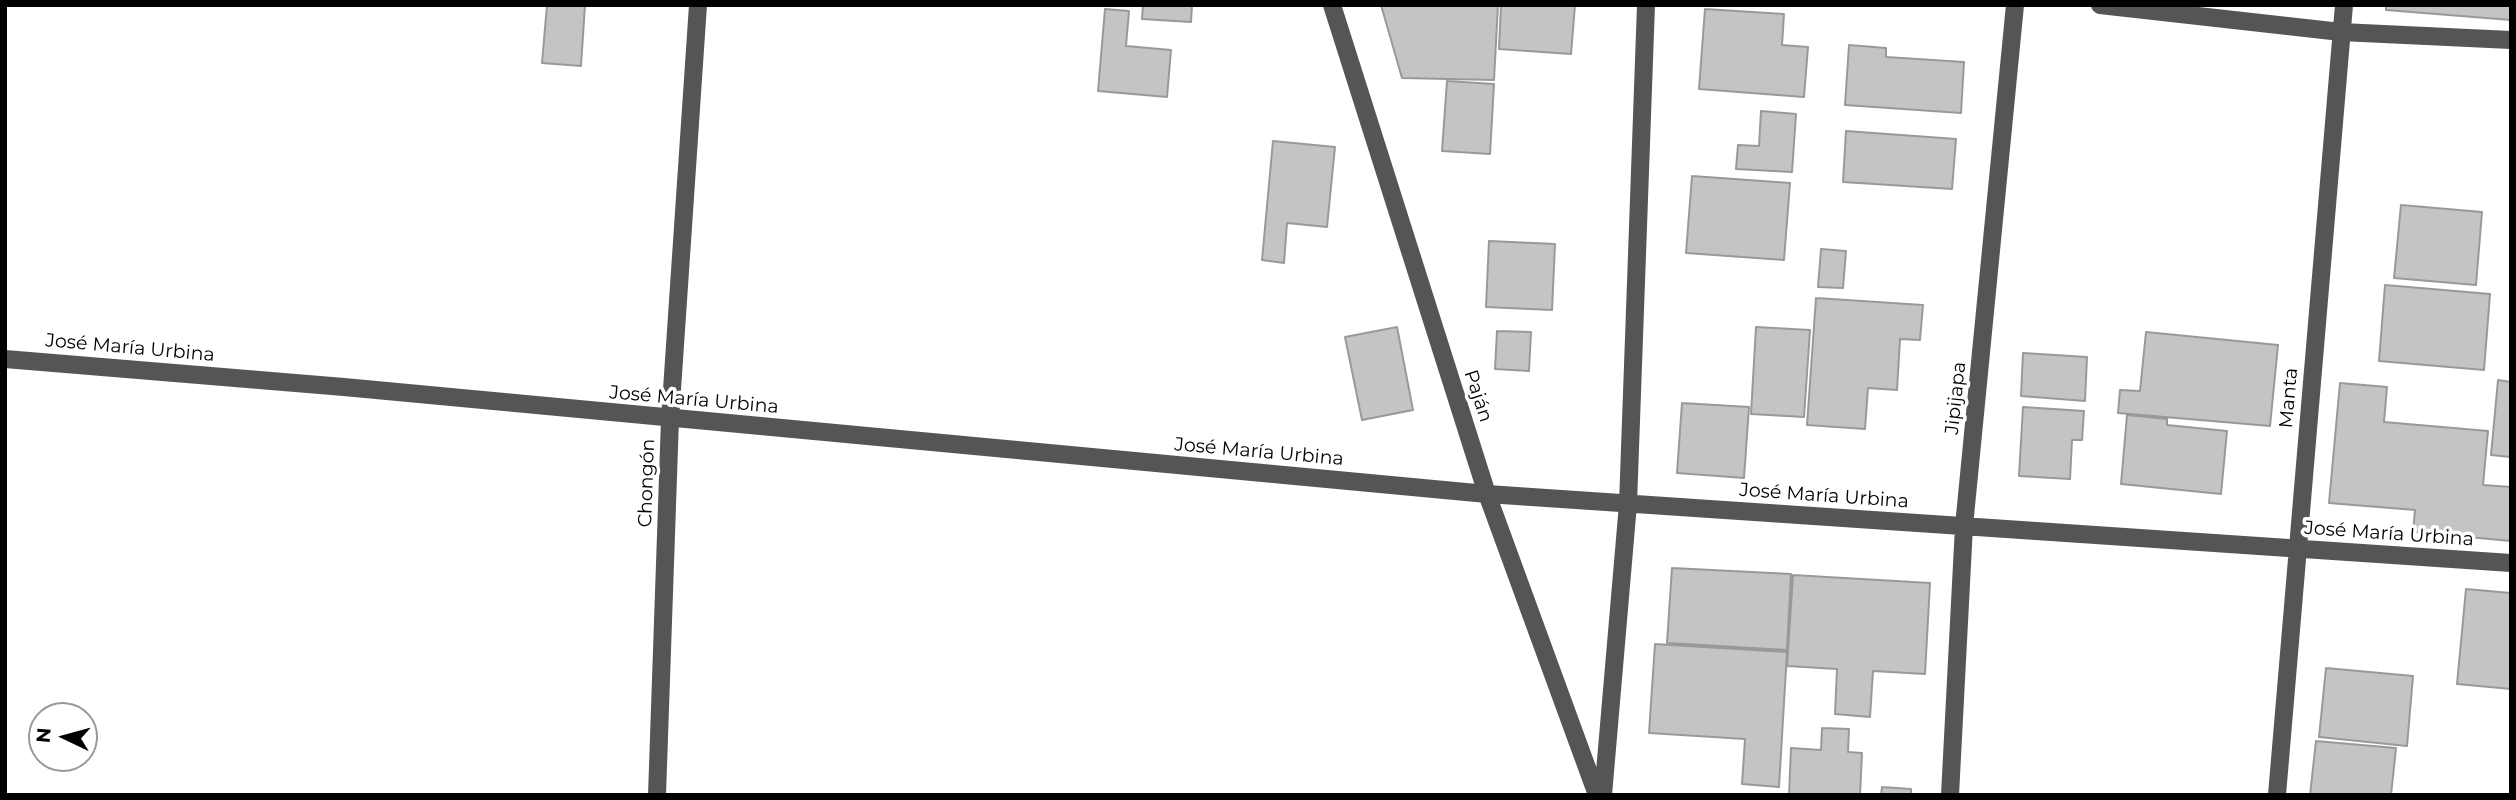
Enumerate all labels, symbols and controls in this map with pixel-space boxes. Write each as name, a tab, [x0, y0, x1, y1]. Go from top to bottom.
street label: José María Urbina	[44, 329, 216, 367]
street label: Jipijapa	[1941, 360, 1971, 436]
street label: Paján	[1459, 367, 1497, 425]
street label: Manta	[2275, 367, 2303, 429]
street label: José María Urbina	[608, 381, 780, 419]
street label: José María Urbina	[1173, 433, 1345, 471]
street label: Chongón	[634, 438, 660, 528]
street label: José María Urbina	[1738, 479, 1910, 513]
street label: José María Urbina	[2303, 517, 2475, 551]
north arrow	[28, 702, 98, 772]
text: N	[31, 727, 56, 744]

